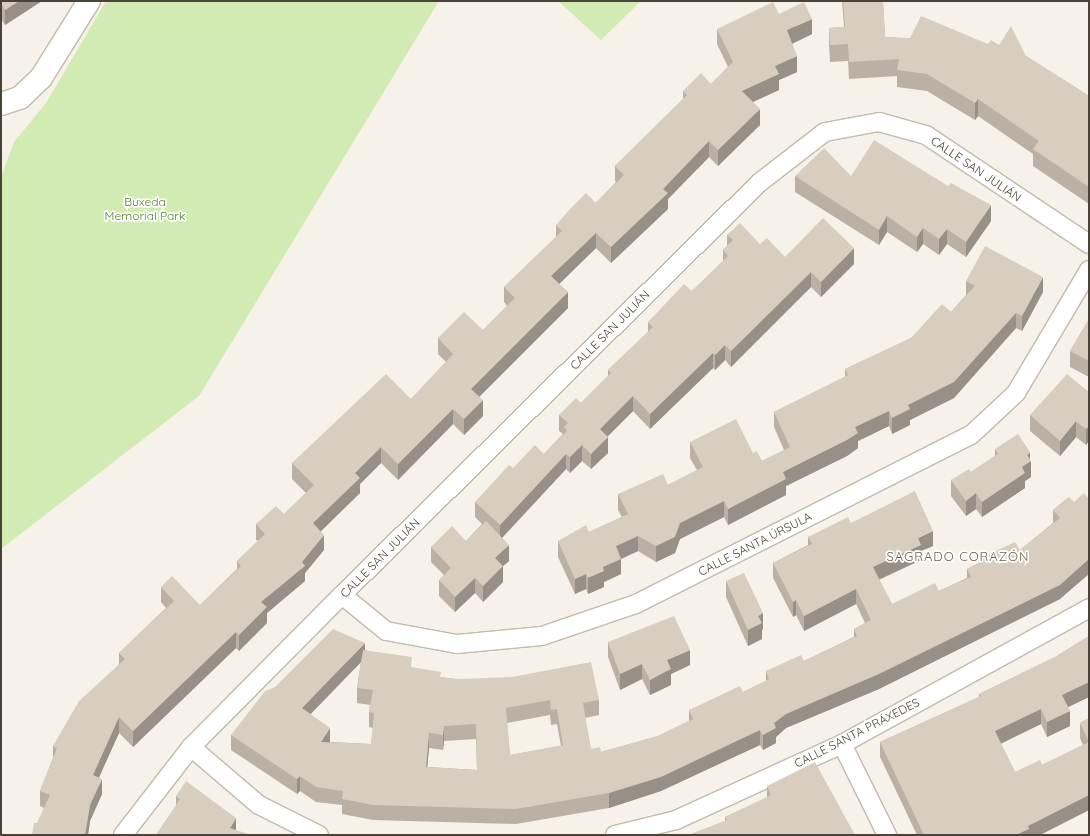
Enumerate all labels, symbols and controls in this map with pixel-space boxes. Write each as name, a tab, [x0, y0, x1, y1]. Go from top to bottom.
street label: CALLE SAN JULIÁN	[928, 133, 1024, 205]
park label: Buxeda Memorial Park	[105, 195, 185, 223]
street label: CALLE SAN JULIÁN	[567, 287, 653, 373]
street label: CALLE SANTA ÚRSULA	[696, 509, 814, 579]
street label: CALLE SAN JULIÁN	[337, 515, 423, 601]
district label: SAGRADO CORAZÓN	[886, 548, 1030, 564]
street label: CALLE SANTA PRÁXEDES	[792, 695, 922, 771]

